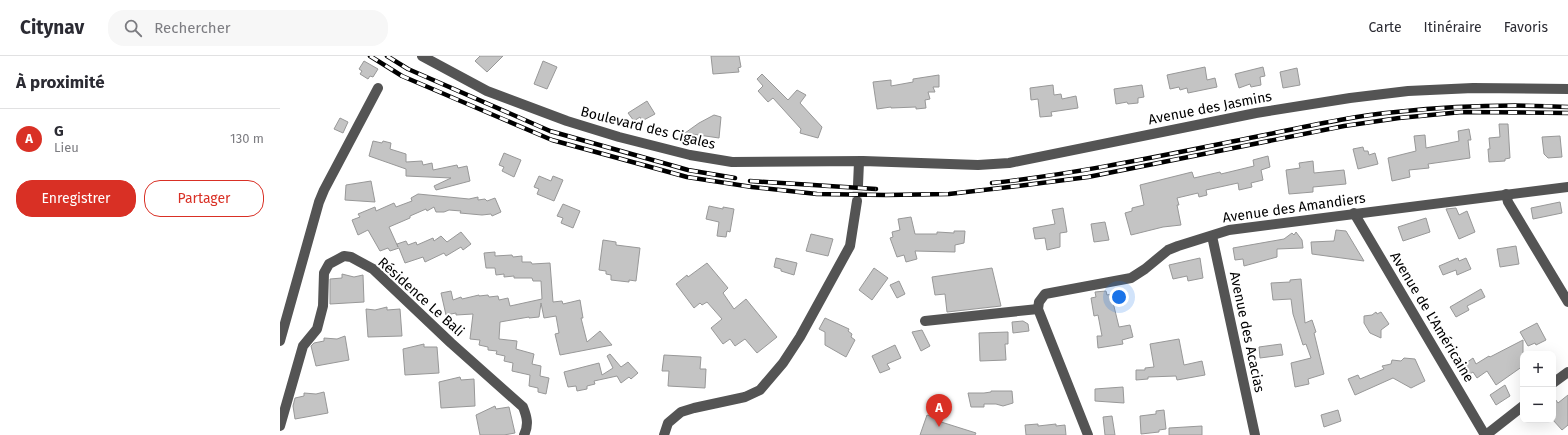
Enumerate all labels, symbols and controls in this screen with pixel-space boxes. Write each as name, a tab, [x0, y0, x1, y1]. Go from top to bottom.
search box	[108, 10, 388, 46]
text: Citynav	[20, 16, 84, 39]
icon: search	[122, 17, 144, 39]
text: Rechercher	[154, 19, 231, 37]
text: Carte	[1368, 19, 1402, 36]
text: Itinéraire	[1424, 19, 1482, 36]
text: Favoris	[1504, 19, 1548, 36]
text: À proximité	[16, 72, 105, 93]
street label: Avenue des Jasmins	[1147, 88, 1274, 128]
street label: Boulevard des Cigales	[579, 103, 718, 153]
text: G	[54, 122, 64, 140]
text: A	[25, 131, 33, 146]
text: 130 m	[230, 131, 264, 146]
text: Lieu	[54, 140, 79, 155]
button: Enregistrer	[16, 180, 136, 217]
button: Partager	[144, 180, 264, 217]
street label: Avenue des Amandiers	[1222, 190, 1367, 226]
street label: Avenue de L'Américaine	[1386, 249, 1478, 385]
street label: Résidence Le Bali	[374, 254, 468, 340]
street label: Avenue des Acacias	[1226, 270, 1268, 395]
your location	[1109, 287, 1129, 307]
map controls	[1520, 351, 1556, 423]
button: +	[1520, 351, 1556, 387]
button: −	[1520, 387, 1556, 423]
pin: A	[926, 394, 952, 427]

